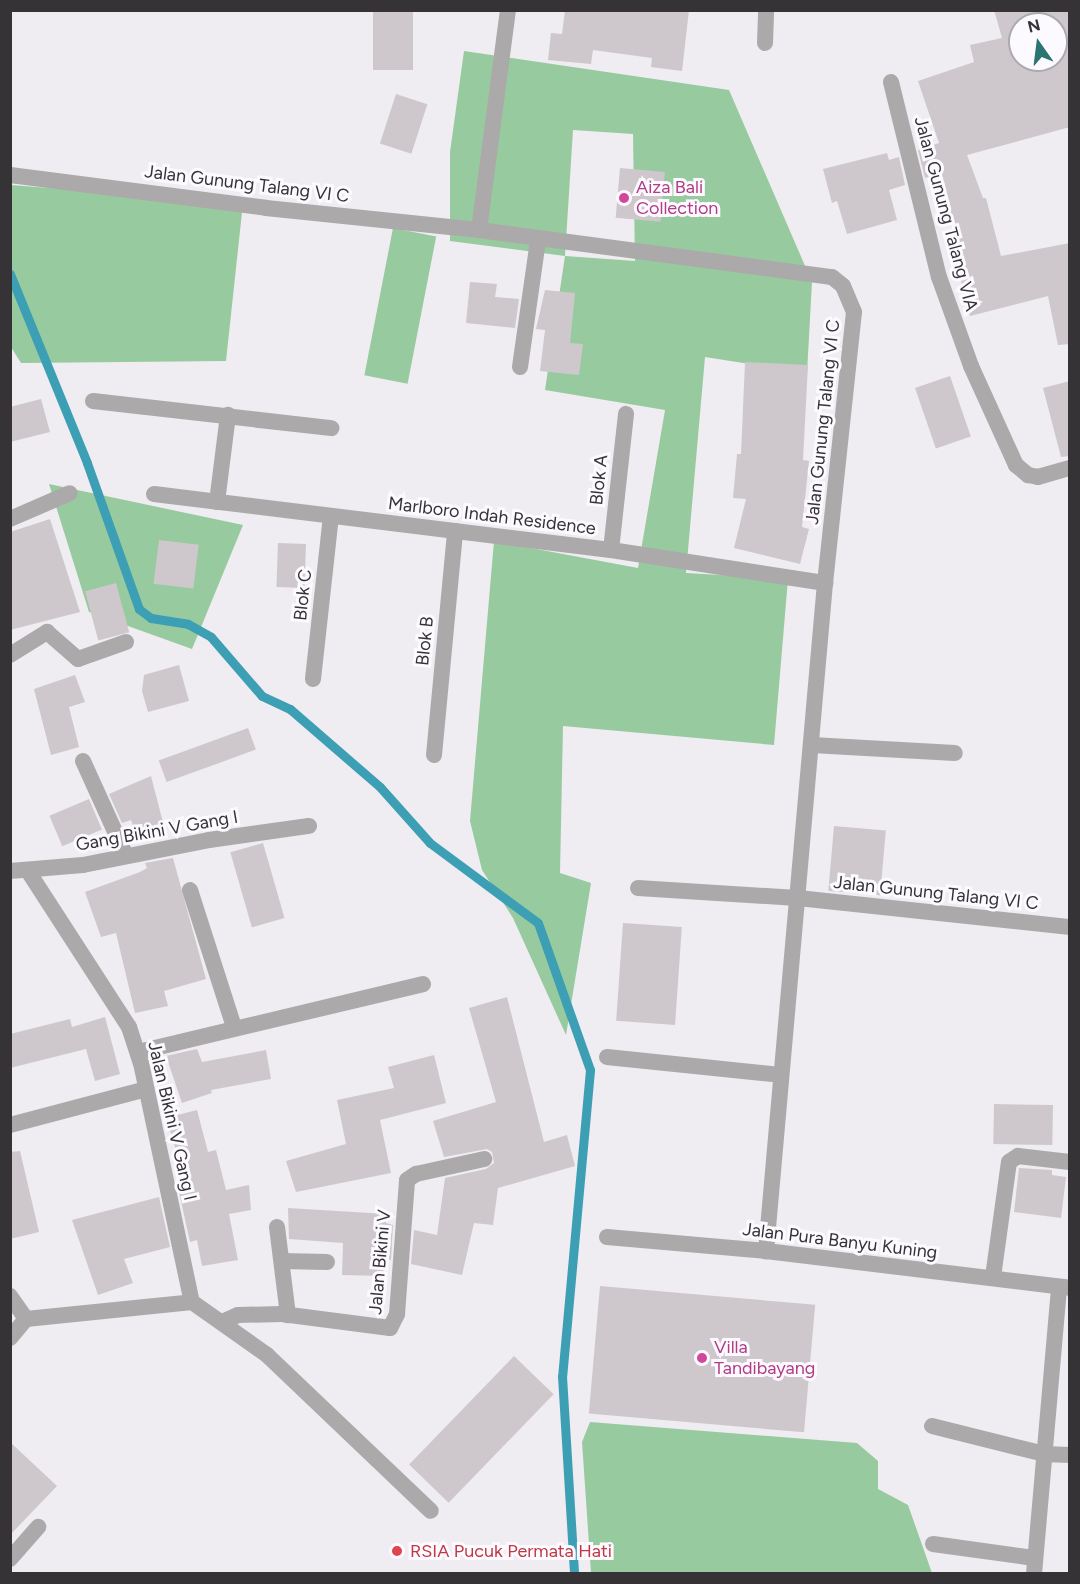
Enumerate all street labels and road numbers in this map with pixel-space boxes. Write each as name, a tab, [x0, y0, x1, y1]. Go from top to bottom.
street label: Jalan Gunung Talang VIA	[910, 114, 982, 314]
street label: Jalan Gunung Talang VI C	[143, 161, 351, 207]
street label: Jalan Gunung Talang VI C	[801, 318, 845, 526]
street label: Blok A	[586, 454, 612, 506]
street label: Marlboro Indah Residence	[387, 493, 597, 539]
street label: Blok C	[290, 568, 316, 622]
street label: Blok B	[412, 615, 438, 667]
street label: Gang Bikini V Gang I	[74, 806, 240, 856]
street label: Jalan Gunung Talang VI C	[832, 871, 1040, 915]
street label: Jalan Bikini V Gang I	[143, 1039, 201, 1203]
street label: Jalan Bikini V	[365, 1209, 395, 1315]
street label: Jalan Pura Banyu Kuning	[741, 1218, 939, 1264]

